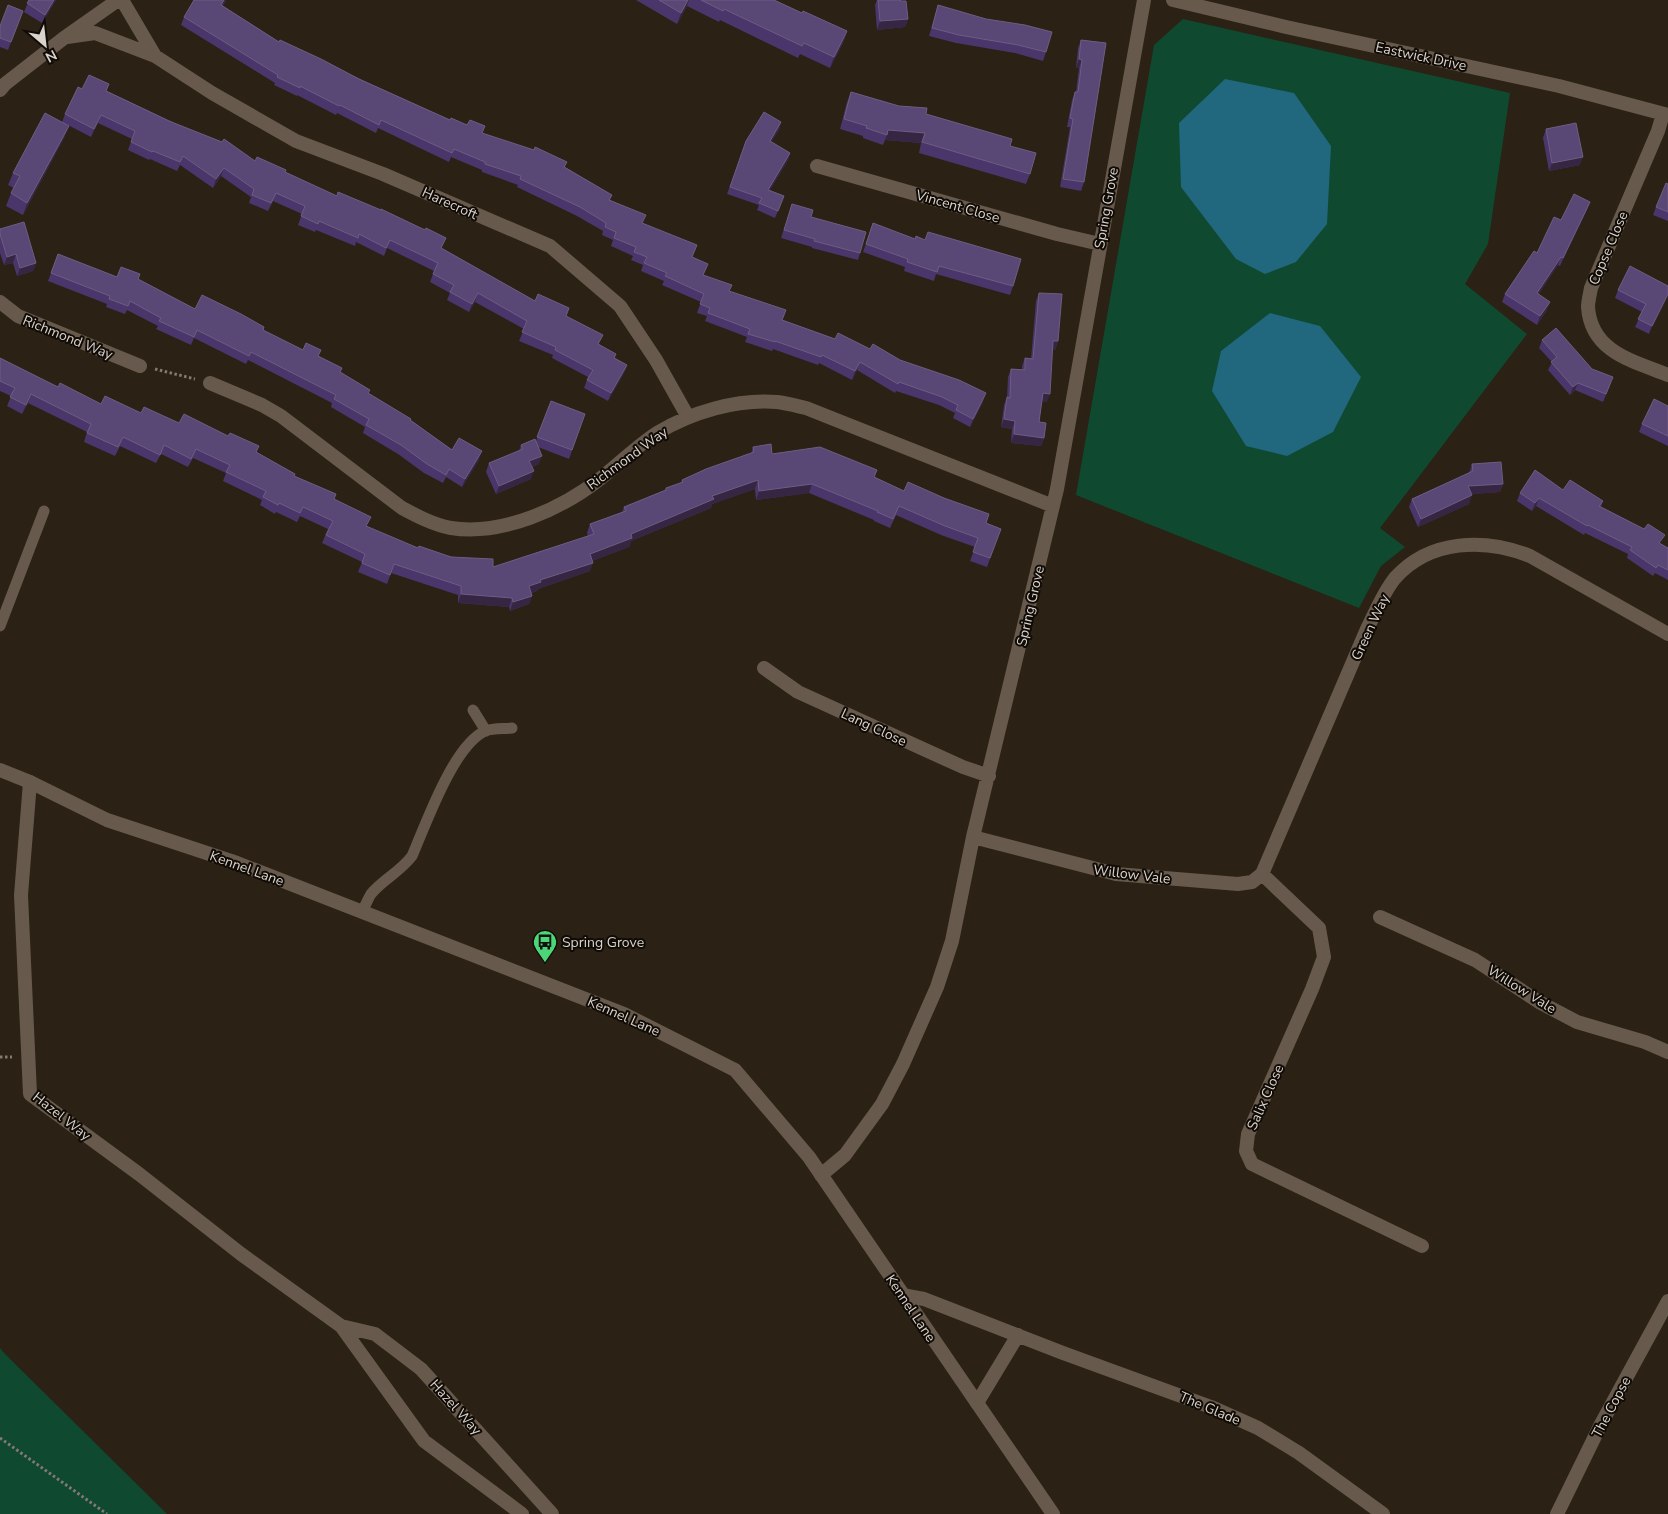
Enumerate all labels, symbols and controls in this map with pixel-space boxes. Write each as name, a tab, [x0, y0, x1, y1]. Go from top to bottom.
north arrow	[20, 20, 70, 70]
street label: Eastwick Drive	[1374, 38, 1468, 75]
text: N	[42, 45, 60, 67]
street label: Spring Grove	[1090, 166, 1123, 250]
street label: Harecroft	[419, 183, 481, 224]
street label: Vincent Close	[913, 185, 1002, 228]
street label: Copse Close	[1584, 209, 1632, 288]
street label: Richmond Way	[20, 311, 116, 364]
street label: Richmond Way	[583, 422, 672, 494]
street label: Spring Grove	[1012, 564, 1049, 648]
street label: Green Way	[1347, 590, 1394, 663]
street label: Lang Close	[838, 704, 910, 751]
street label: Kennel Lane	[207, 846, 287, 891]
street label: Willow Vale	[1092, 860, 1172, 889]
bus stop icon: Spring Grove	[532, 929, 558, 963]
place label: Spring Grove	[562, 933, 644, 952]
street label: Willow Vale	[1484, 961, 1560, 1018]
street label: Kennel Lane	[585, 992, 663, 1041]
street label: Salix Close	[1243, 1061, 1288, 1133]
street label: Hazel Way	[29, 1088, 95, 1146]
street label: Kennel Lane	[881, 1271, 940, 1346]
street label: The Copse	[1587, 1373, 1635, 1441]
street label: Hazel Way	[426, 1375, 486, 1440]
street label: The Glade	[1176, 1387, 1243, 1430]

